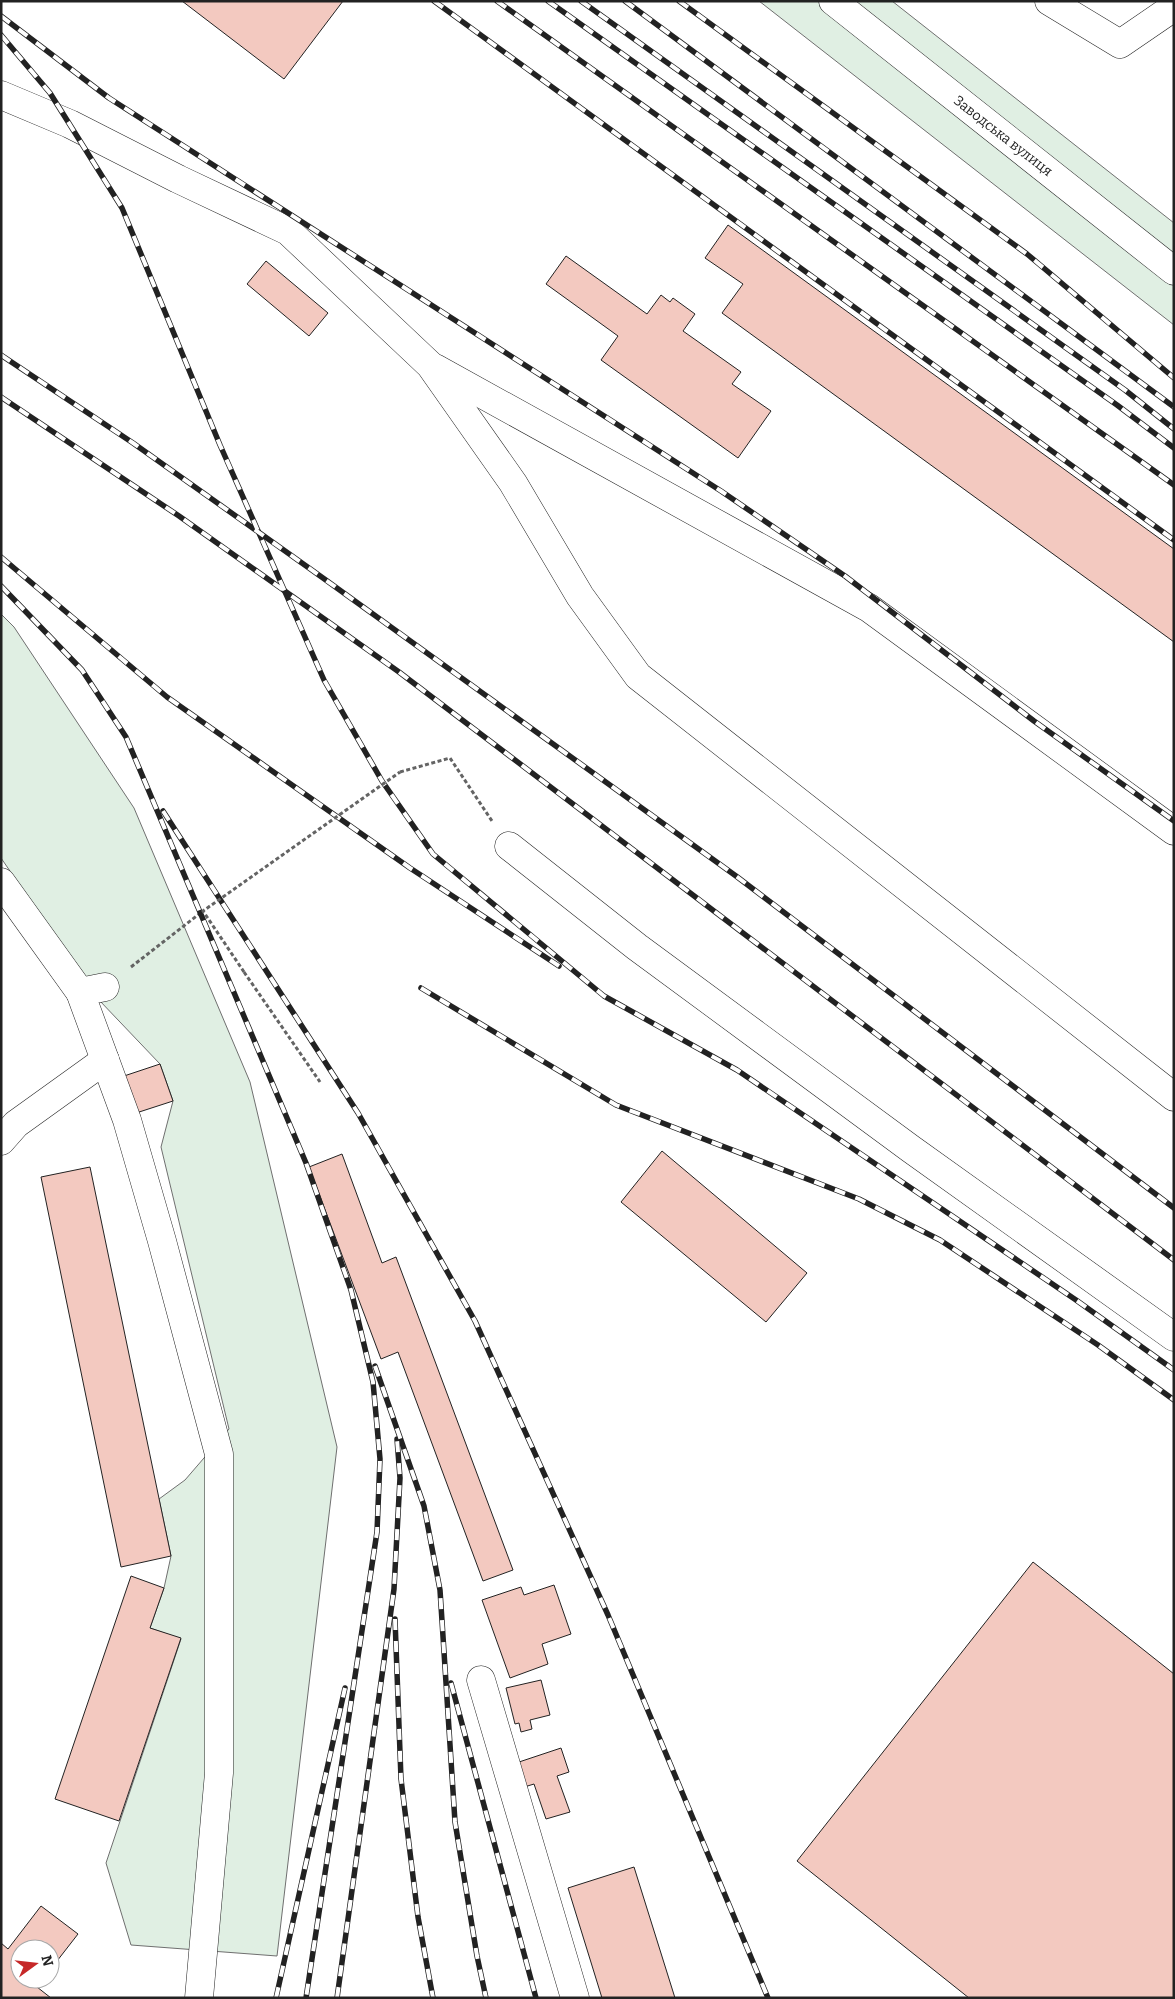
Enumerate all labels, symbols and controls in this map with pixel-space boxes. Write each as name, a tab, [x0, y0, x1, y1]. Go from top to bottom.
street label: Заводська вулиця	[950, 92, 1056, 180]
north arrow	[10, 1939, 60, 1989]
text: N	[37, 1953, 57, 1968]

